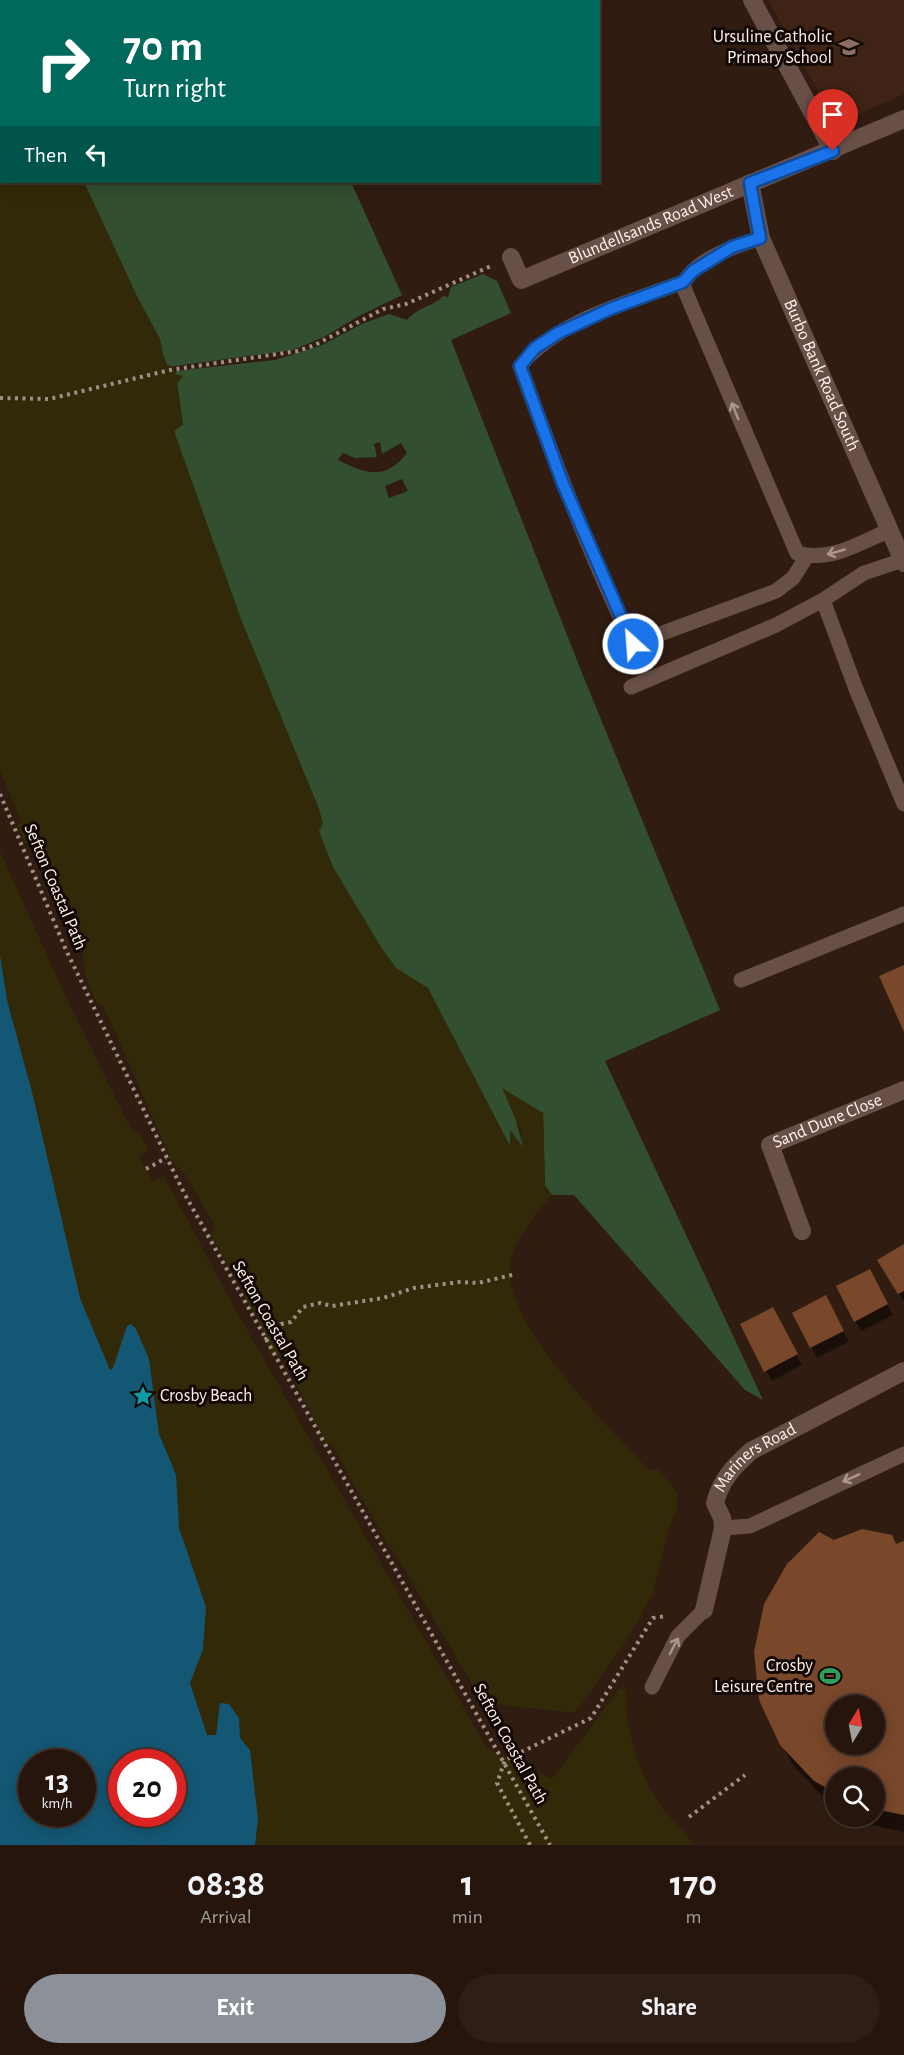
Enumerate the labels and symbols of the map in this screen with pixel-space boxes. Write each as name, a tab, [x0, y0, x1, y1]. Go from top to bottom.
place label: Ursuline Catholic Primary School	[713, 28, 832, 67]
school or university icon: Ursuline Catholic Primary School	[837, 35, 861, 59]
pin	[807, 89, 858, 151]
street label: Blundellsands Road West	[566, 183, 736, 268]
street label: Burbo Bank Road South	[780, 297, 863, 454]
one-way arrow	[729, 402, 740, 421]
one-way arrow	[827, 547, 846, 558]
position arrow	[601, 612, 665, 676]
street label: Sefton Coastal Path	[20, 821, 90, 953]
street label: Sand Dune Close	[770, 1091, 885, 1152]
street label: Sefton Coastal Path	[228, 1258, 312, 1384]
place icon: Crosby Beach	[131, 1384, 155, 1408]
place label: Crosby Beach	[160, 1387, 252, 1405]
street label: Mariners Road	[711, 1420, 799, 1495]
one-way arrow	[842, 1473, 860, 1485]
one-way arrow	[669, 1637, 680, 1655]
place label: Crosby Leisure Centre	[714, 1657, 813, 1696]
sports icon: Crosby Leisure Centre	[818, 1664, 842, 1688]
street label: Sefton Coastal Path	[469, 1681, 551, 1807]
north arrow	[825, 1695, 885, 1755]
speed limit sign: 20	[108, 1749, 186, 1827]

